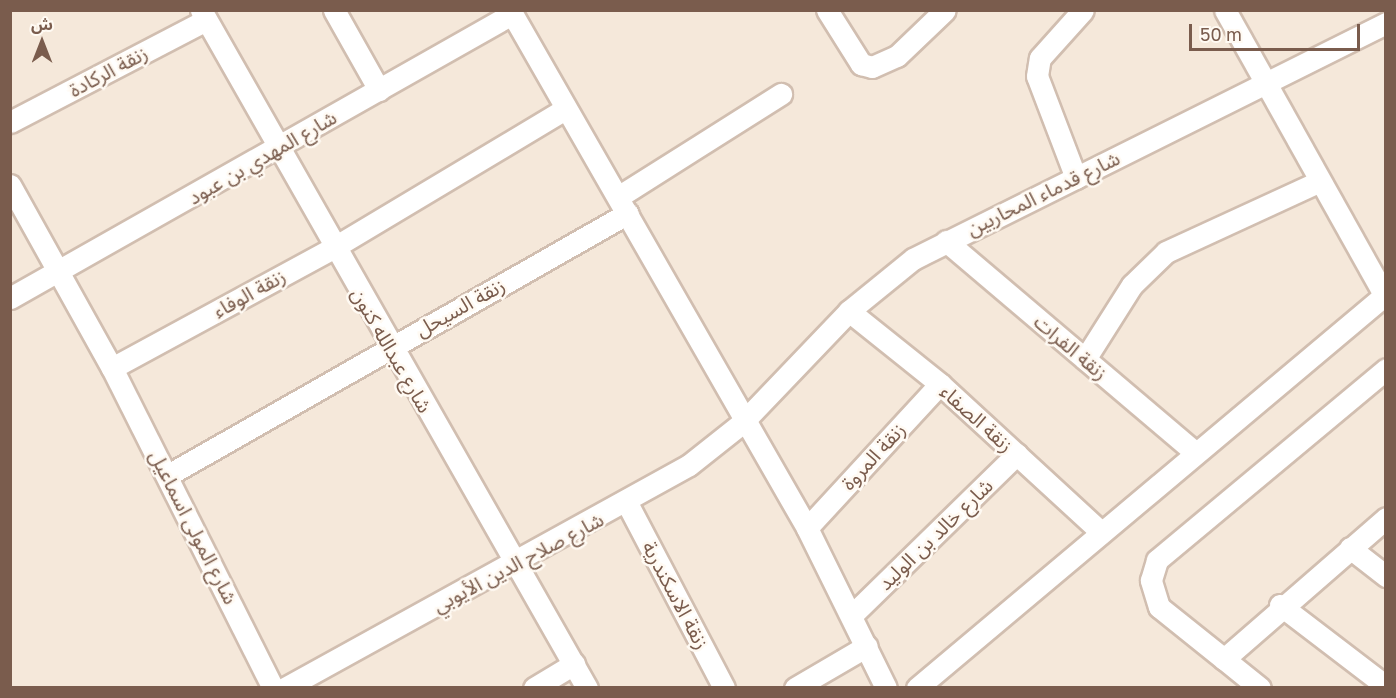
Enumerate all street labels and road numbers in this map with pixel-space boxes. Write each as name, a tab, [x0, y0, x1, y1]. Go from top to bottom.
street label: زنقة الركادة	[65, 40, 151, 102]
street label: شارع المهدي بن عبود	[184, 105, 340, 209]
street label: شارع قدماء المحاربين	[963, 146, 1123, 240]
street label: زنقة الوفاء	[209, 263, 289, 323]
street label: زنقة السيحل	[411, 273, 509, 341]
street label: شارع عبدالله كنون	[346, 283, 438, 417]
street label: زنقة الفرات	[1029, 309, 1113, 385]
street label: زنقة الصفاء	[936, 379, 1018, 457]
street label: زنقة المروة	[836, 417, 910, 495]
street label: شارع المولى اسماعيل	[145, 446, 243, 608]
street label: شارع خالد بن الوليد	[873, 473, 997, 595]
street label: شارع صلاح الدين الأيوبي	[429, 507, 607, 617]
street label: زنقة الاسكندرية	[637, 537, 715, 653]

